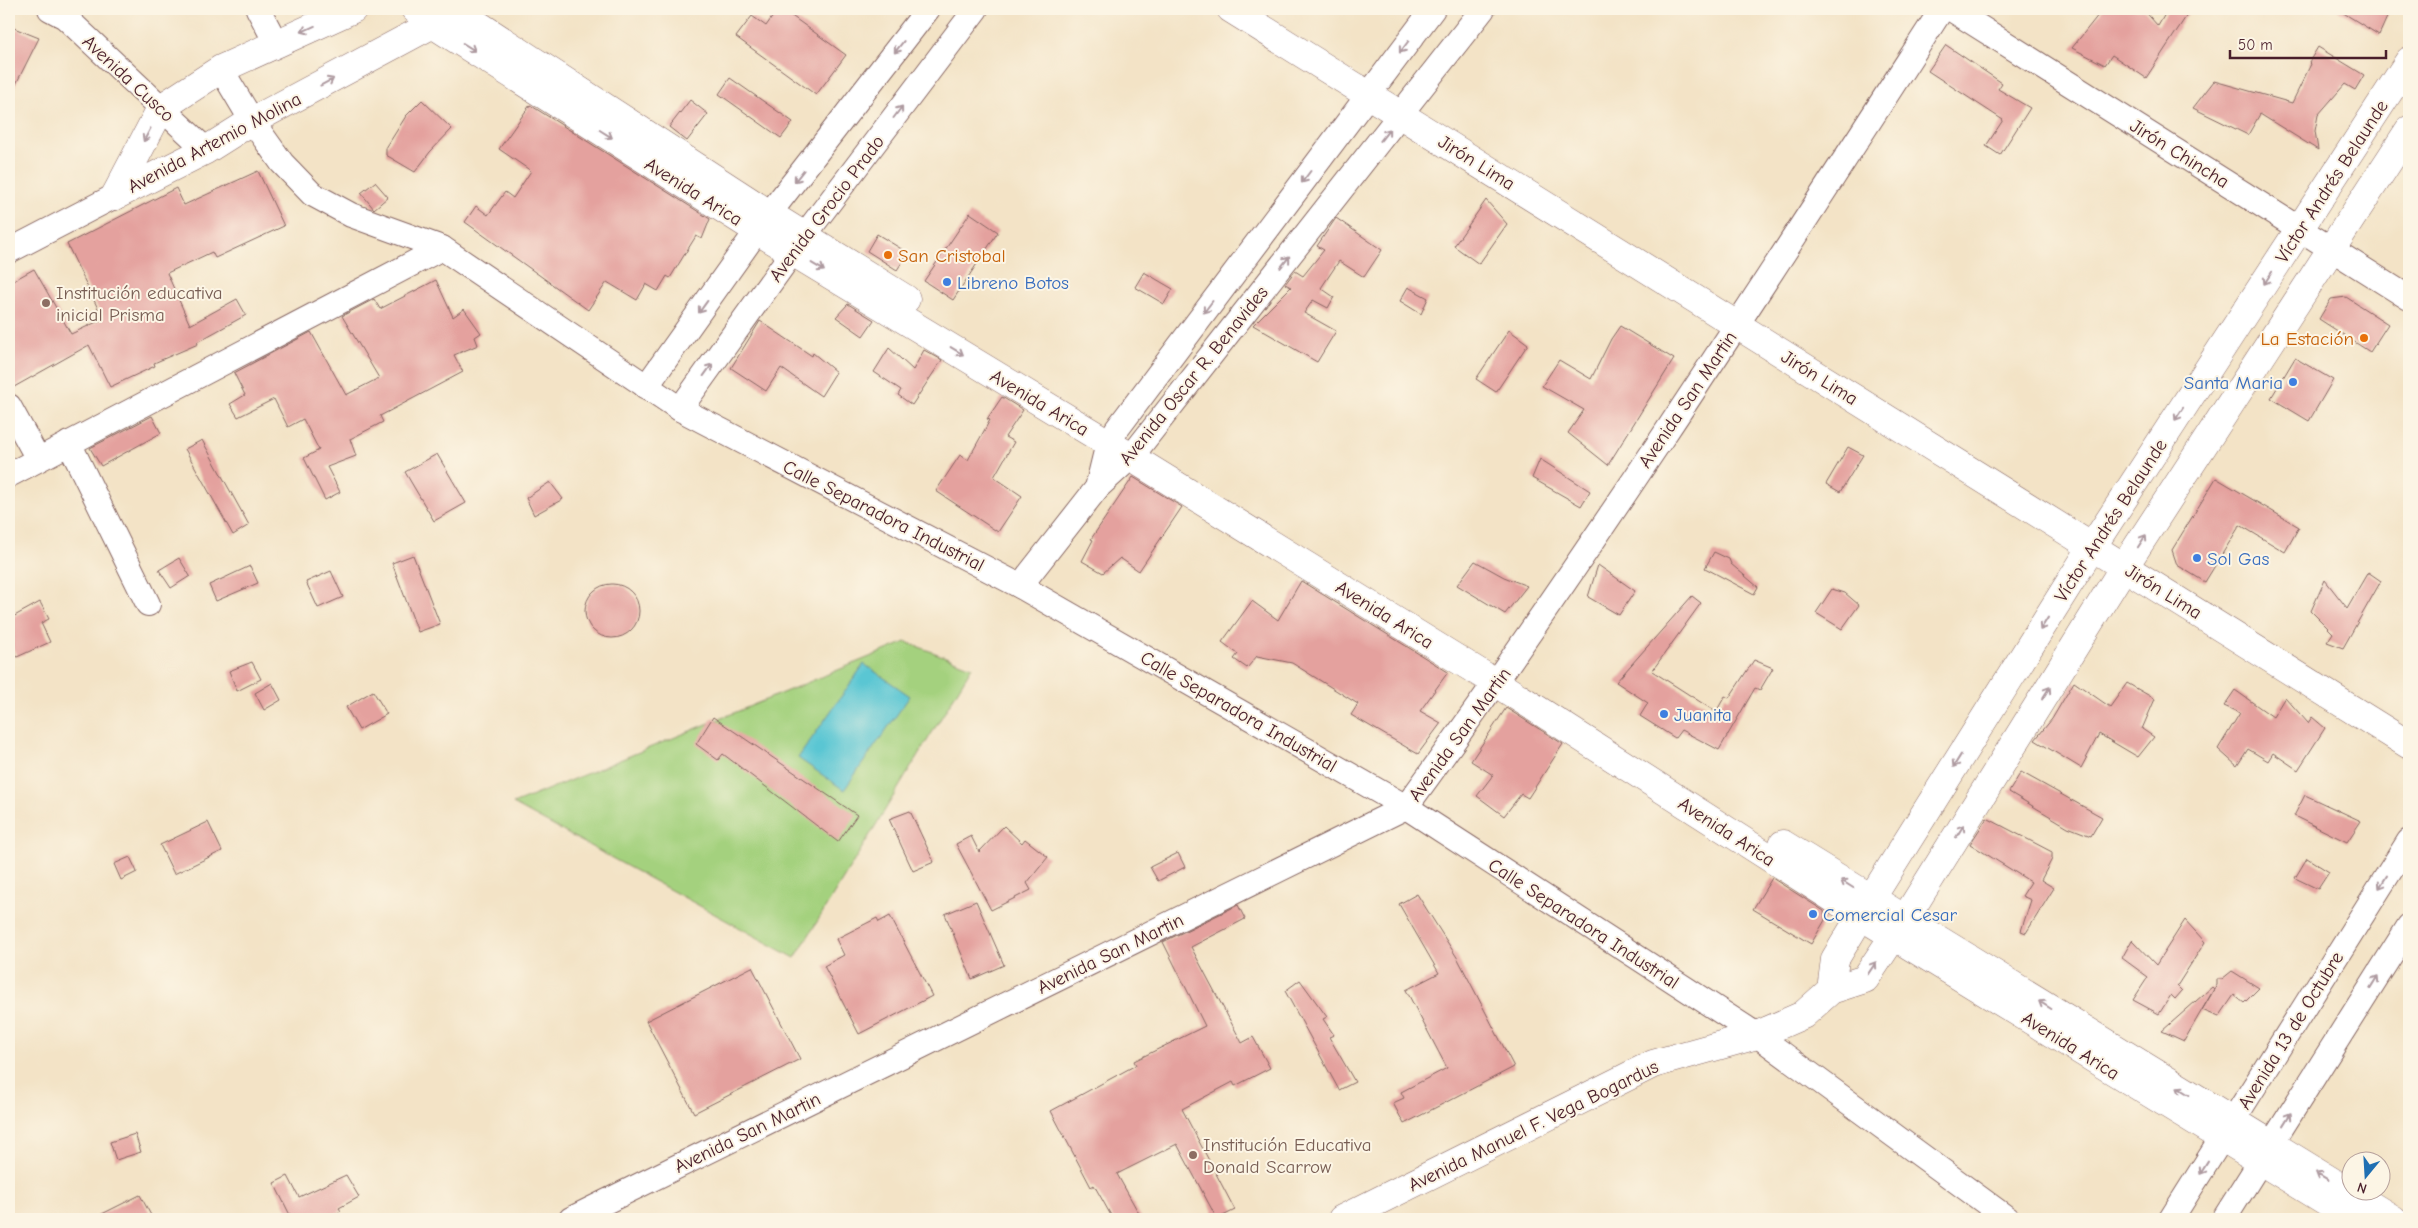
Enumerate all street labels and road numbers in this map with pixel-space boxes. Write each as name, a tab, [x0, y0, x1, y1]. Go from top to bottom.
street label: Avenida Cusco	[78, 31, 179, 127]
street label: Avenida Artemio Molina	[124, 88, 305, 198]
street label: Víctor Andrés Belaunde	[2271, 96, 2393, 267]
street label: Jirón Chincha	[2126, 115, 2233, 193]
street label: Avenida Grocio Prado	[765, 131, 889, 286]
street label: Jirón Lima	[1434, 131, 1519, 195]
street label: Avenida Arica	[641, 153, 746, 231]
street label: Avenida Oscar R. Benavides	[1115, 282, 1273, 470]
street label: Avenida San Martin	[1634, 327, 1742, 472]
street label: Jirón Lima	[1777, 346, 1862, 410]
street label: Avenida Arica	[986, 365, 1093, 441]
street label: Víctor Andrés Belaunde	[2050, 435, 2172, 606]
street label: Calle Separadora Industrial	[779, 455, 988, 576]
street label: Jirón Lima	[2121, 560, 2206, 624]
street label: Avenida Arica	[1332, 576, 1437, 654]
street label: Calle Separadora Industrial	[1136, 647, 1341, 777]
street label: Avenida San Martin	[1404, 663, 1516, 806]
street label: Avenida Arica	[1674, 792, 1779, 871]
street label: Calle Separadora Industrial	[1484, 854, 1683, 994]
street label: Avenida San Martin	[1034, 909, 1187, 999]
street label: Avenida 13 de Octubre	[2233, 948, 2348, 1114]
street label: Avenida Arica	[2018, 1007, 2123, 1085]
street label: Avenida Manuel F. Vega Bogardus	[1405, 1056, 1662, 1196]
street label: Avenida San Martin	[671, 1088, 824, 1178]

